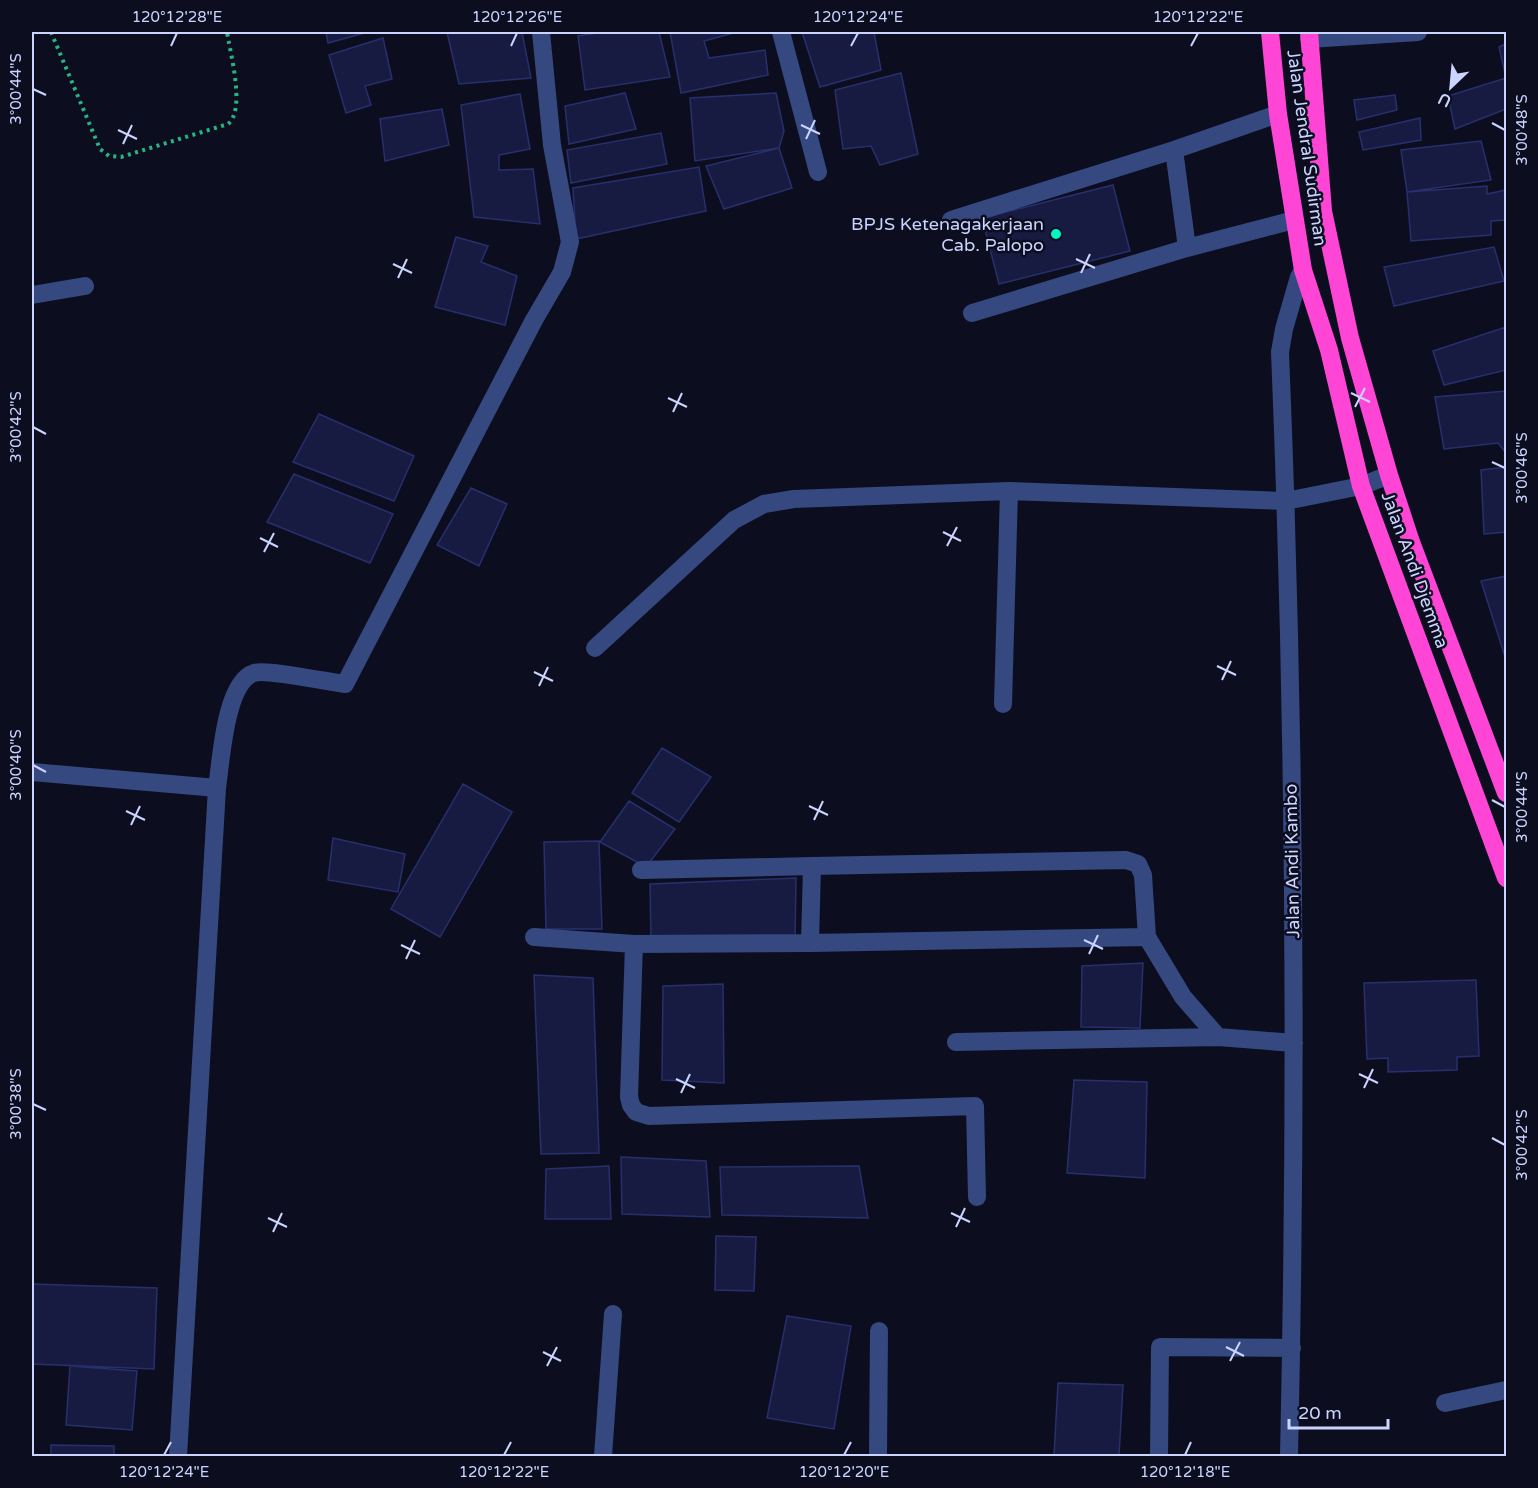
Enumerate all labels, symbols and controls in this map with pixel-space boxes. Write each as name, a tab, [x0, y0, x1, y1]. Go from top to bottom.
text: 120°12'28"E	[132, 8, 222, 26]
text: 120°12'26"E	[472, 8, 562, 26]
text: 120°12'24"E	[813, 8, 903, 26]
text: 120°12'22"E	[1153, 8, 1243, 26]
street label: Jalan Jendral Sudirman	[1282, 48, 1332, 248]
text: 3°00'44"S	[7, 53, 25, 125]
north arrow	[1421, 57, 1481, 117]
text: U	[1435, 88, 1455, 111]
text: 3°00'48"S	[1513, 94, 1531, 166]
place label: BPJS Ketenagakerjaan Cab. Palopo	[851, 213, 1044, 256]
marker: BPJS Ketenagakerjaan Cab. Palopo	[1049, 227, 1063, 241]
text: 3°00'42"S	[7, 391, 25, 463]
text: 3°00'46"S	[1513, 432, 1531, 504]
street label: Jalan Andi Djemma	[1376, 489, 1454, 651]
text: 3°00'40"S	[7, 729, 25, 801]
text: 3°00'44"S	[1513, 771, 1531, 843]
street label: Jalan Andi Kambo	[1280, 783, 1304, 938]
text: 3°00'38"S	[7, 1068, 25, 1140]
text: 3°00'42"S	[1513, 1109, 1531, 1181]
scale bar	[1289, 1392, 1388, 1430]
text: 20 m	[1298, 1402, 1342, 1424]
text: 120°12'24"E	[119, 1463, 209, 1481]
text: 120°12'22"E	[459, 1463, 549, 1481]
text: 120°12'20"E	[799, 1463, 889, 1481]
text: 120°12'18"E	[1140, 1463, 1230, 1481]

